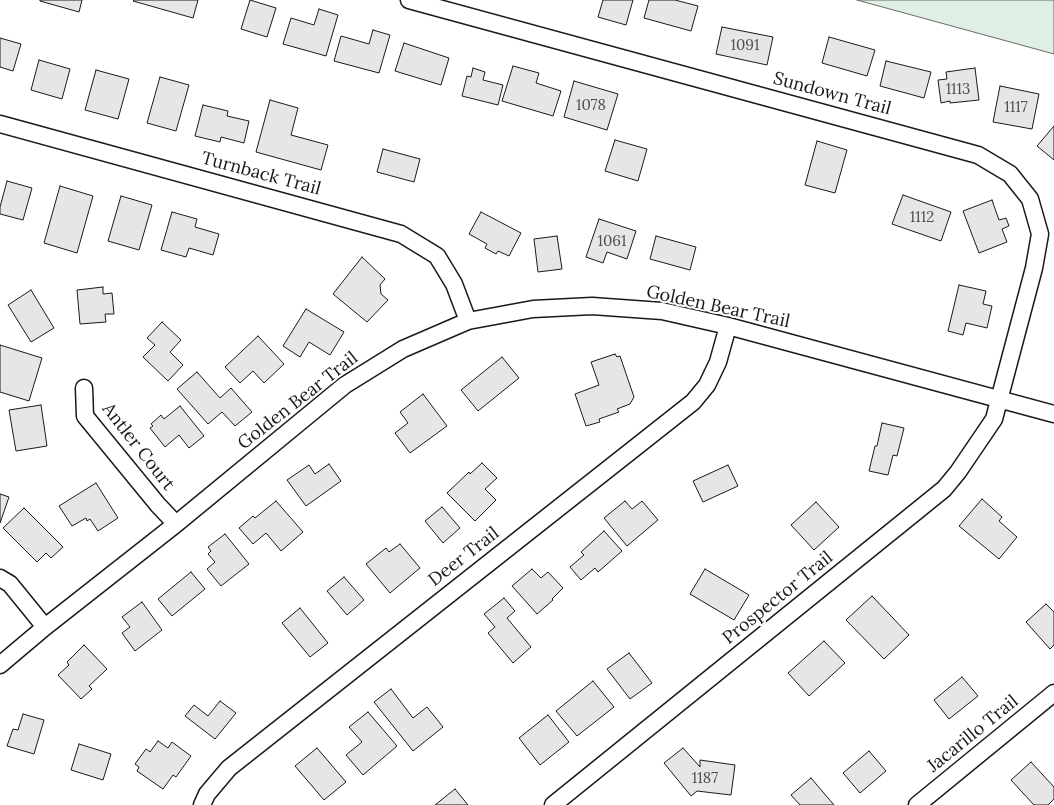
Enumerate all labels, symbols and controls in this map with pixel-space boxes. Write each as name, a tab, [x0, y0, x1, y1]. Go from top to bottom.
house number: 1091	[731, 37, 759, 55]
street label: Sundown Trail	[771, 68, 893, 120]
house number: 1113	[946, 81, 970, 99]
house number: 1078	[576, 97, 606, 115]
house number: 1117	[1004, 99, 1028, 117]
street label: Turnback Trail	[199, 148, 323, 200]
house number: 1112	[910, 209, 934, 227]
house number: 1061	[598, 233, 626, 251]
street label: Golden Bear Trail	[644, 281, 792, 333]
street label: Golden Bear Trail	[234, 347, 362, 455]
street label: Antler Court	[97, 399, 179, 495]
street label: Deer Trail	[424, 523, 504, 591]
street label: Prospector Trail	[719, 547, 837, 649]
street label: Jacarillo Trail	[923, 691, 1023, 777]
house number: 1187	[692, 770, 718, 788]

